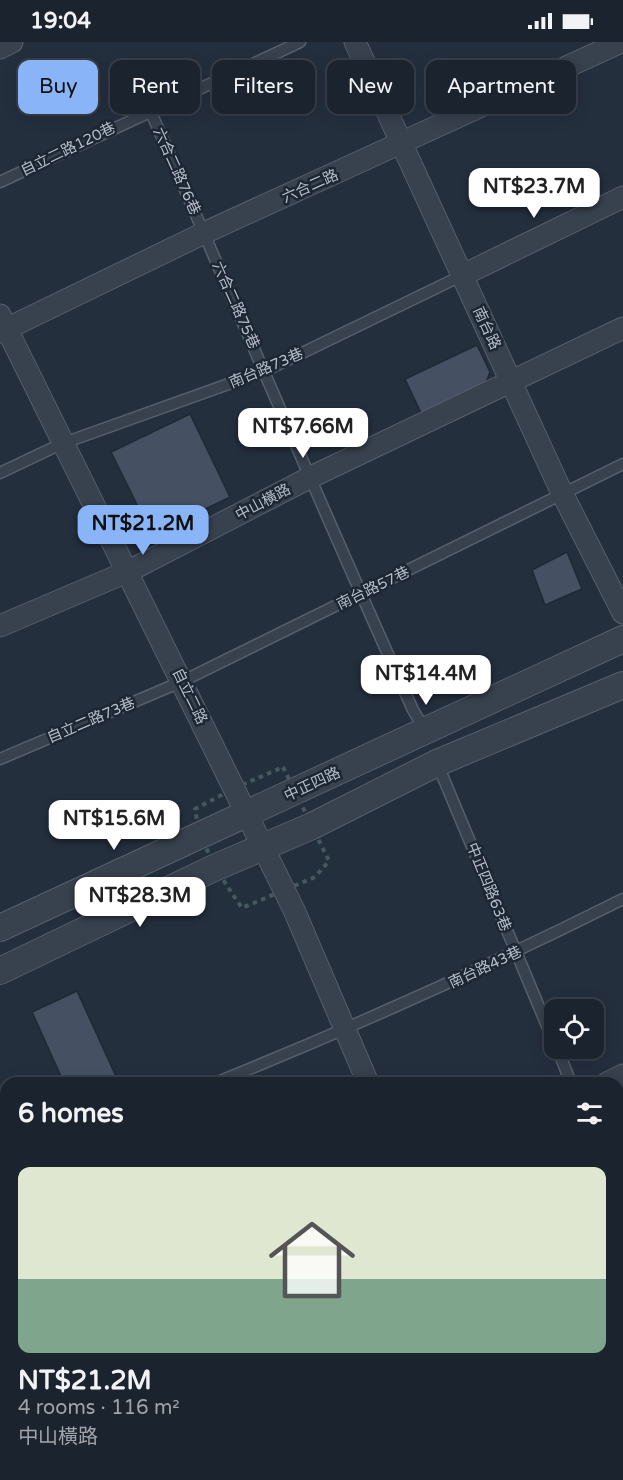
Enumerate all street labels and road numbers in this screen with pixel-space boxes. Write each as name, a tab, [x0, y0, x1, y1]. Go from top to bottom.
street label: 自立二路120巷	[18, 118, 118, 180]
street label: 六合二路76巷	[150, 124, 204, 218]
street label: 六合二路	[279, 166, 341, 206]
street label: 六合二路75巷	[209, 258, 263, 352]
street label: 南台路	[469, 304, 505, 352]
street label: 南台路73巷	[226, 344, 306, 392]
street label: 中山橫路	[232, 480, 294, 524]
street label: 南台路57巷	[334, 563, 412, 613]
street label: 自立二路	[169, 665, 211, 727]
street label: 自立二路73巷	[44, 693, 138, 747]
street label: 中正四路	[281, 763, 343, 805]
street label: 中正四路63巷	[463, 840, 515, 934]
street label: 南台路43巷	[445, 942, 525, 992]

